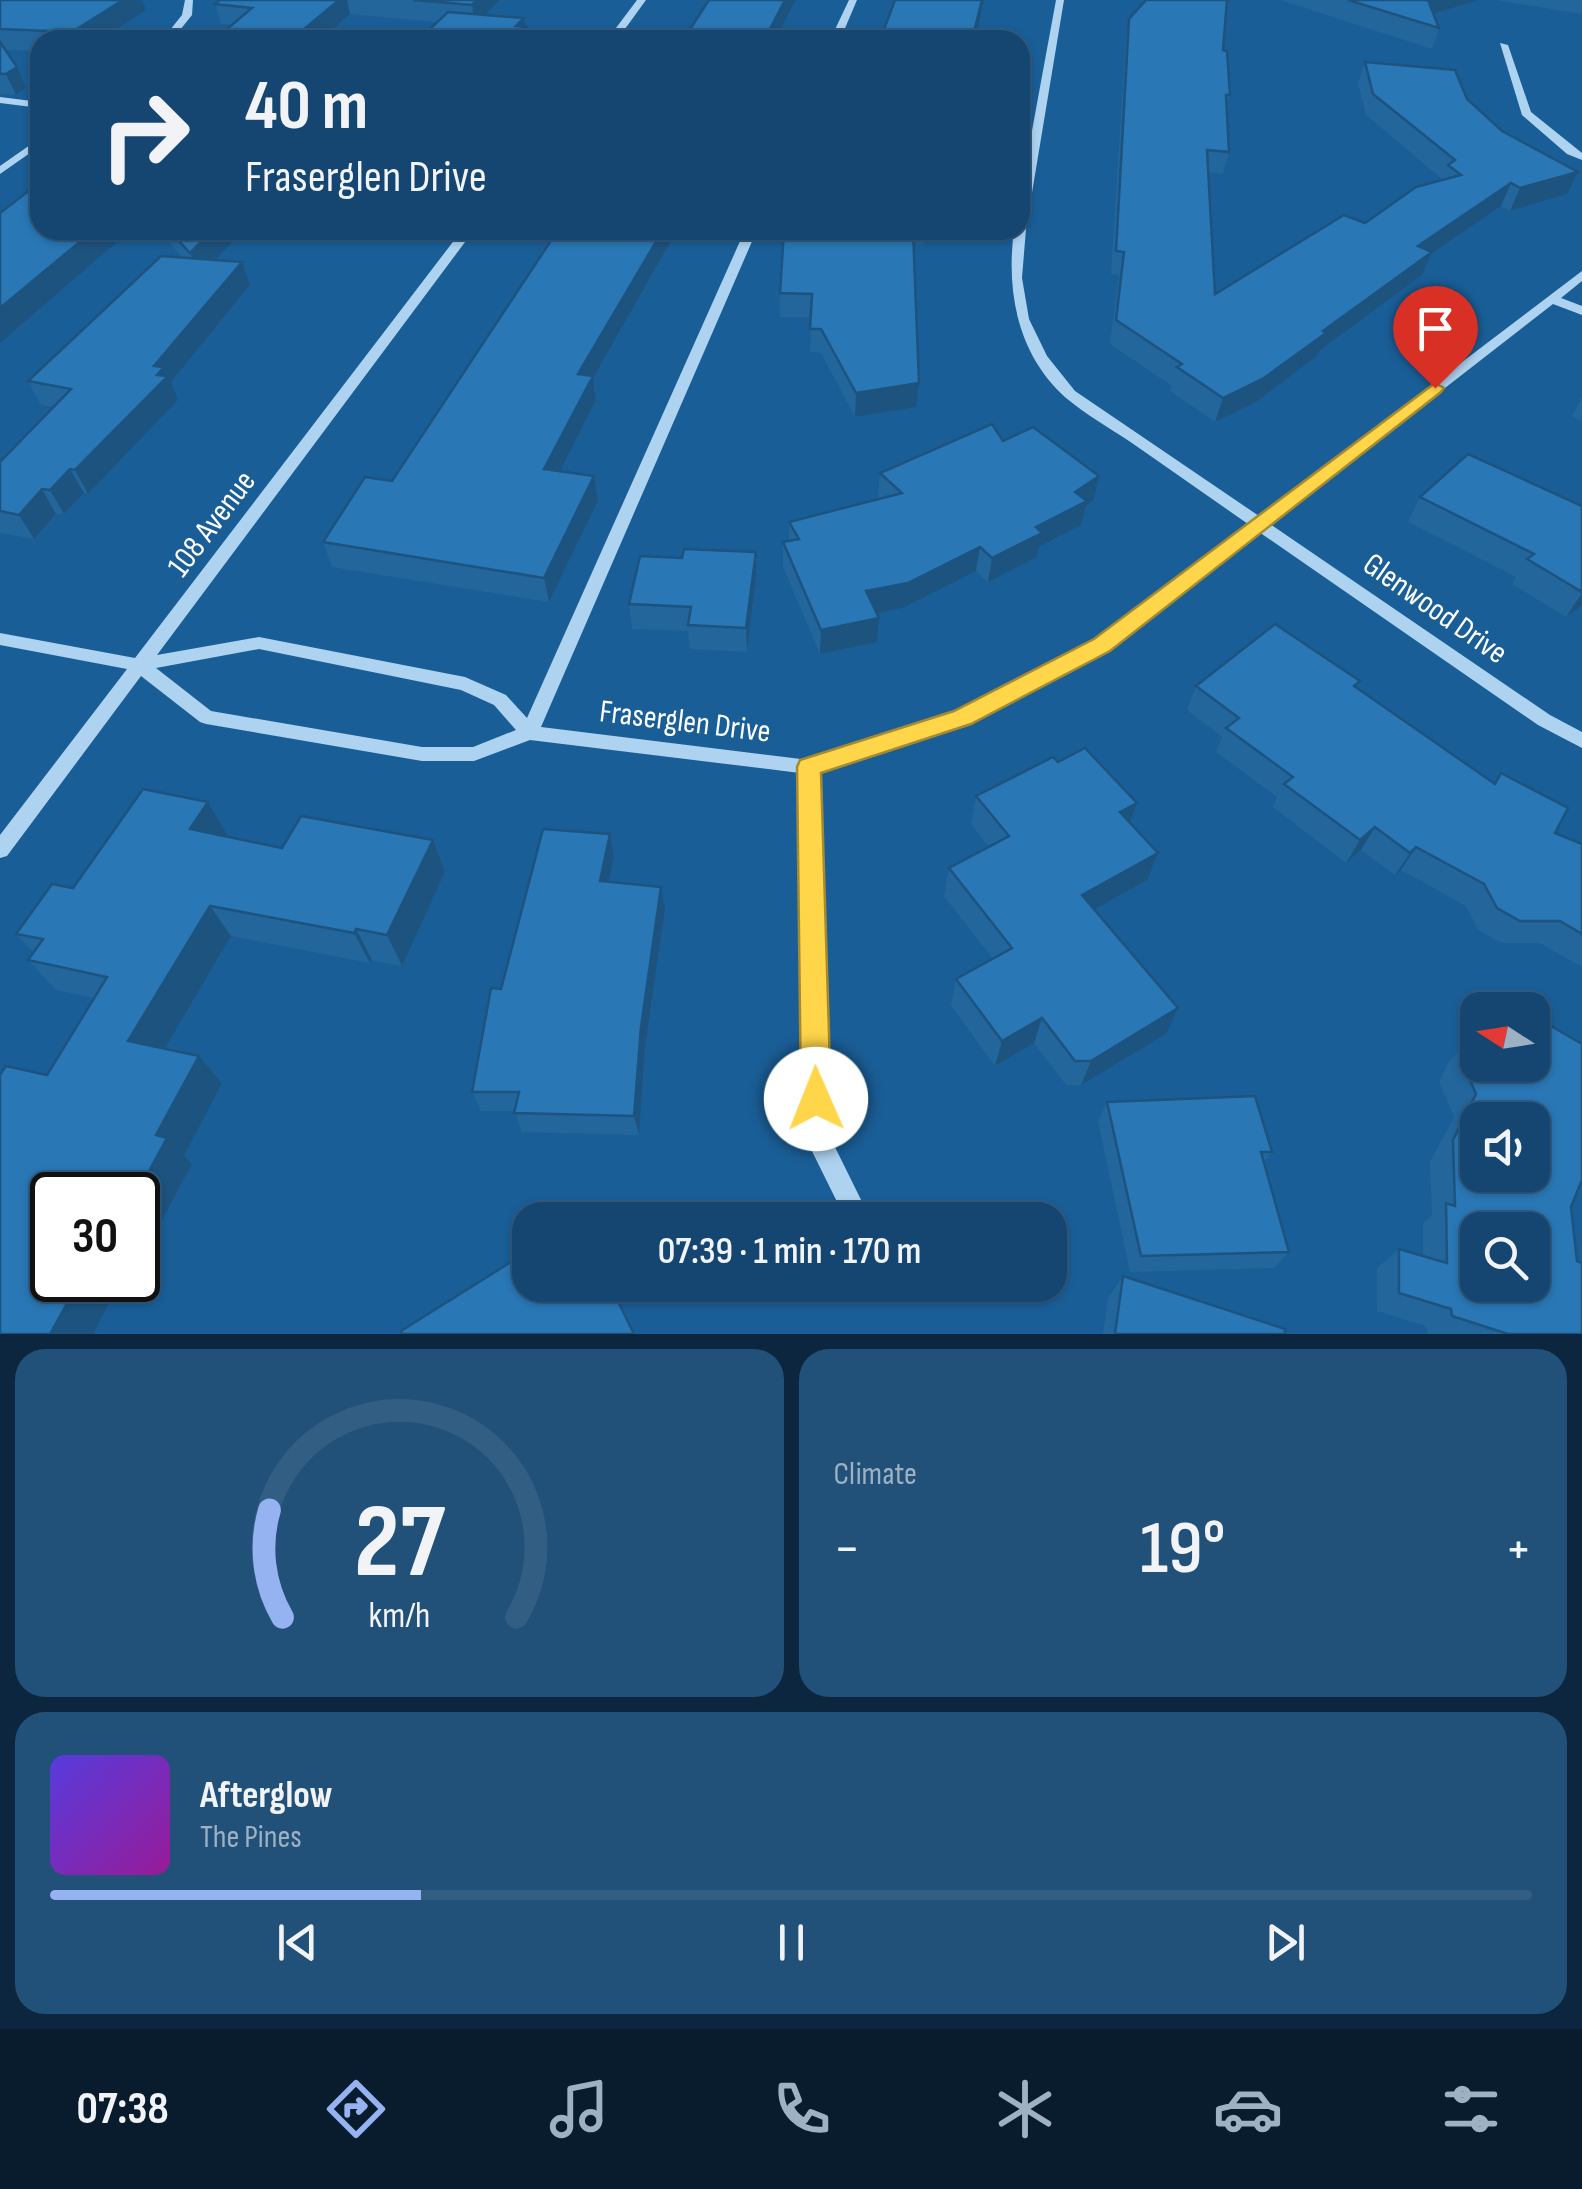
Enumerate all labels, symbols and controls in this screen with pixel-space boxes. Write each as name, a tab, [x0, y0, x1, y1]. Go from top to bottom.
text: 40 m	[245, 65, 368, 149]
icon: right	[80, 70, 210, 200]
text: Fraserglen Drive	[245, 150, 487, 205]
pin	[1393, 286, 1478, 389]
icon: arrive	[1408, 301, 1463, 356]
street label: 108 Avenue	[159, 463, 265, 585]
street label: Glenwood Drive	[1355, 545, 1515, 673]
street label: Fraserglen Drive	[597, 692, 773, 752]
north arrow	[1460, 992, 1550, 1082]
map controls	[1460, 992, 1550, 1302]
position arrow	[764, 1047, 868, 1151]
button: sound	[1460, 1102, 1550, 1192]
speed limit sign: 30	[30, 1172, 160, 1302]
button: search	[1460, 1212, 1550, 1302]
text: 07:39 · 1 min · 170 m	[658, 1229, 921, 1274]
text: Climate	[834, 1455, 917, 1494]
text: 27	[354, 1481, 445, 1606]
text: 19°	[1140, 1504, 1226, 1595]
text: −	[834, 1516, 860, 1583]
text: +	[1505, 1516, 1532, 1583]
text: km/h	[368, 1595, 430, 1638]
text: Afterglow	[200, 1773, 333, 1818]
text: The Pines	[200, 1818, 302, 1857]
icon: previous	[270, 1915, 325, 1970]
icon: pause	[764, 1915, 819, 1970]
icon: next	[1258, 1915, 1313, 1970]
icon: directions	[321, 2074, 391, 2144]
icon: music	[544, 2074, 614, 2144]
icon: phone	[767, 2074, 837, 2144]
icon: climate	[990, 2074, 1060, 2144]
icon: car	[1213, 2074, 1283, 2144]
icon: filters	[1436, 2074, 1506, 2144]
text: 07:38	[76, 2082, 169, 2137]

